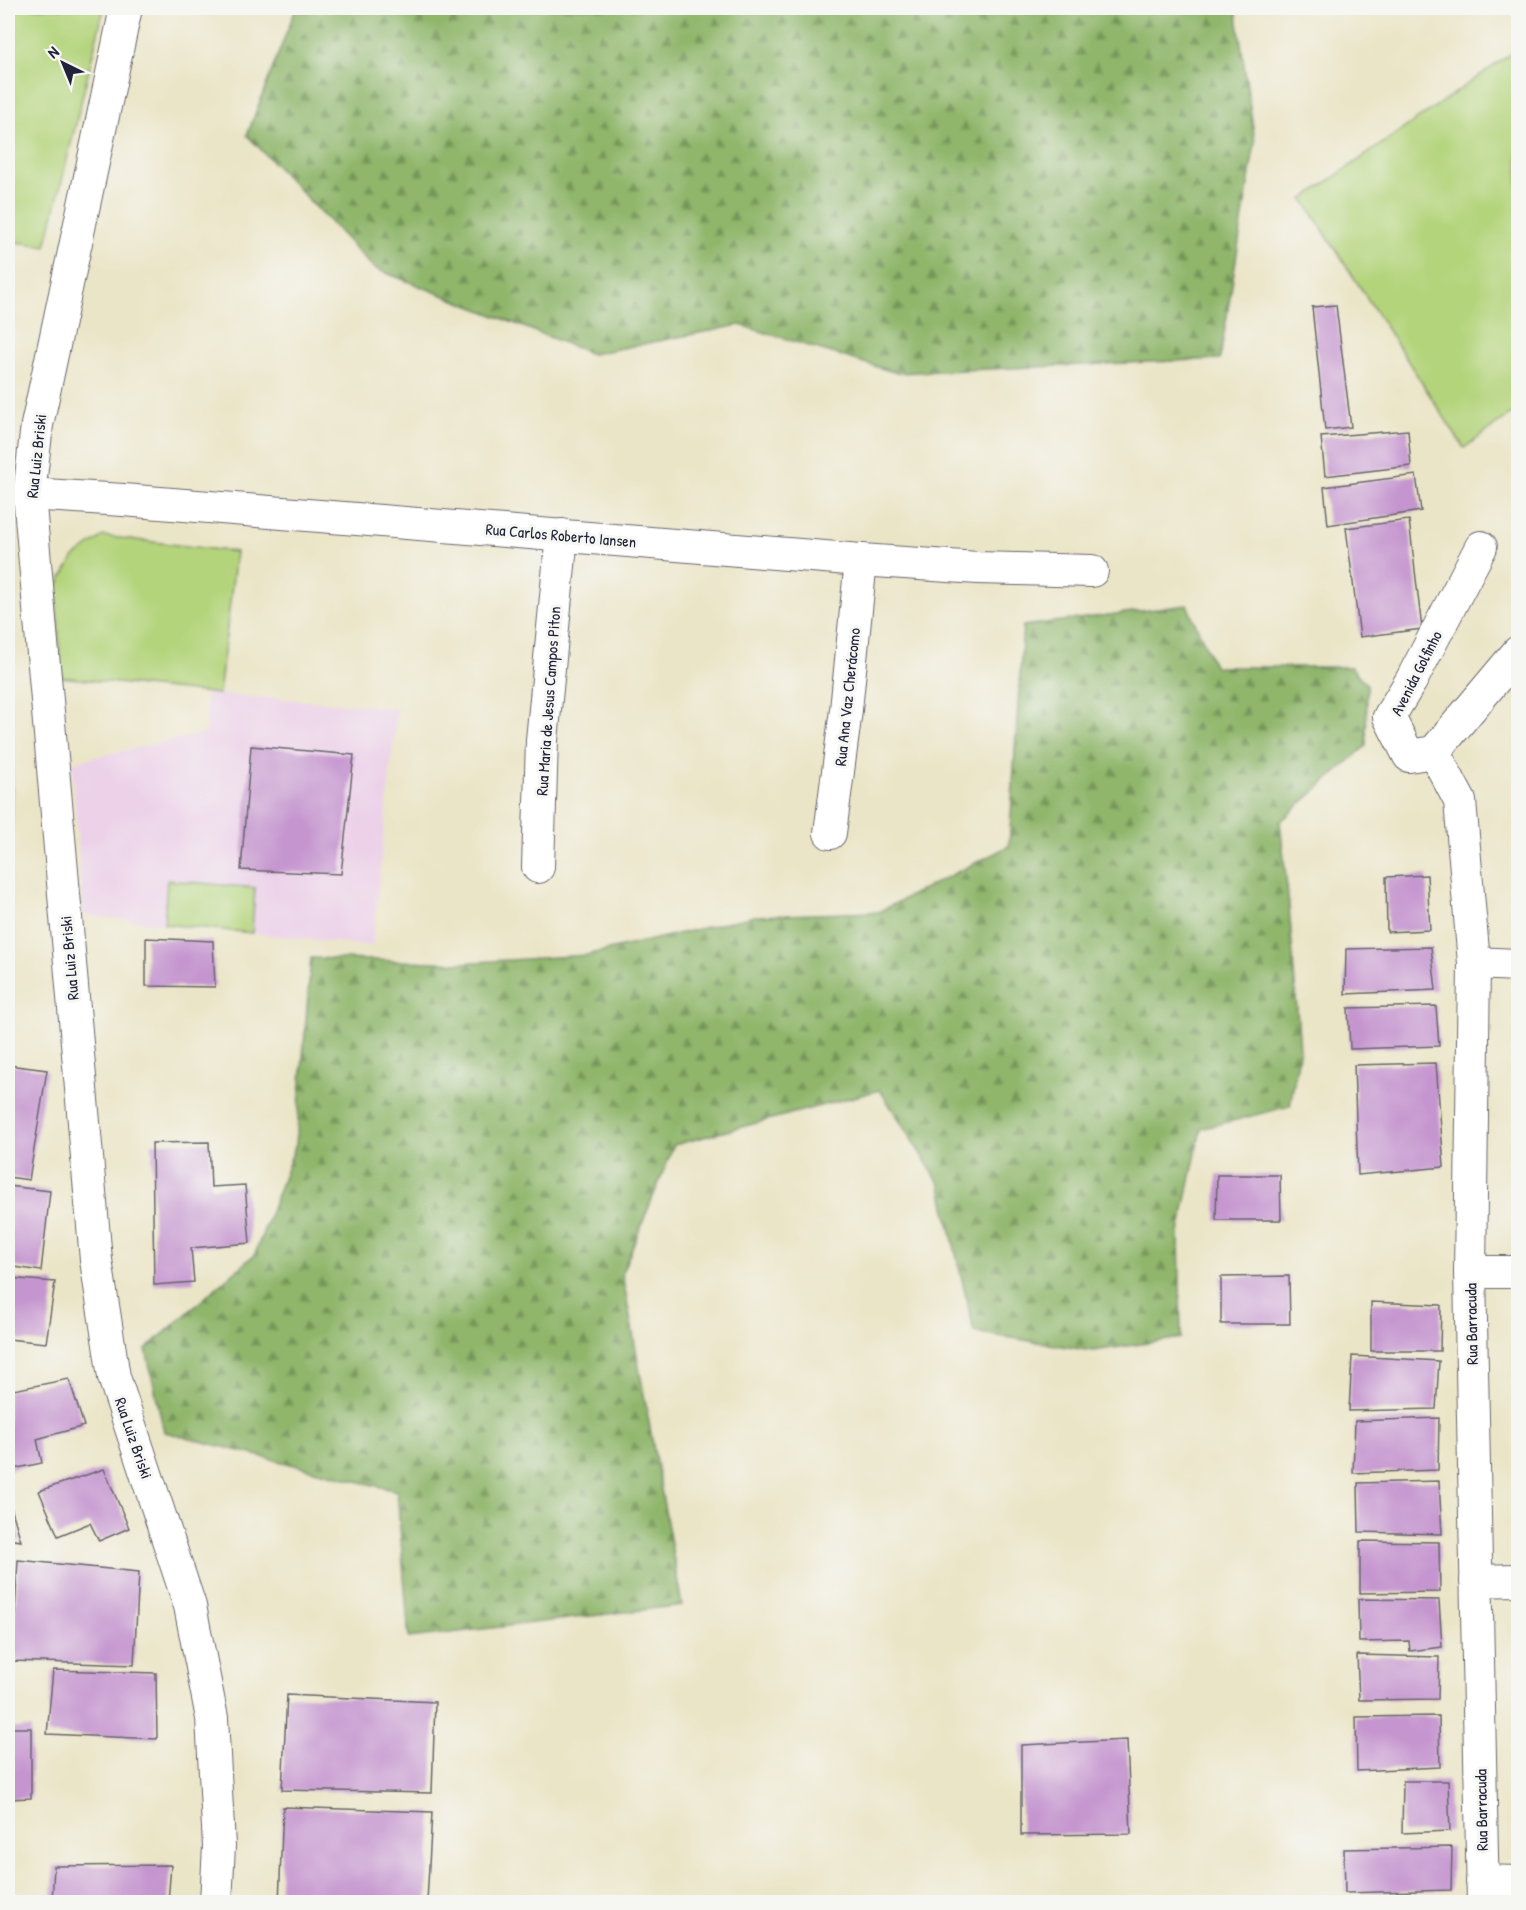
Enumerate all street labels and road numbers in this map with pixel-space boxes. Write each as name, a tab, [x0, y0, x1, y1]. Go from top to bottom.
street label: Rua Luiz Briski	[21, 413, 51, 499]
street label: Rua Carlos Roberto Iansen	[485, 517, 637, 553]
street label: Rua Maria de Jesus Campos Piton	[530, 606, 566, 796]
street label: Rua Ana Vaz Cherácomo	[829, 626, 865, 767]
street label: Avenida Golfinho	[1385, 626, 1447, 719]
street label: Rua Luiz Briski	[54, 915, 84, 1001]
street label: Rua Barracuda	[1459, 1283, 1483, 1365]
street label: Rua Luiz Briski	[110, 1395, 158, 1481]
street label: Rua Barracuda	[1469, 1769, 1493, 1851]

